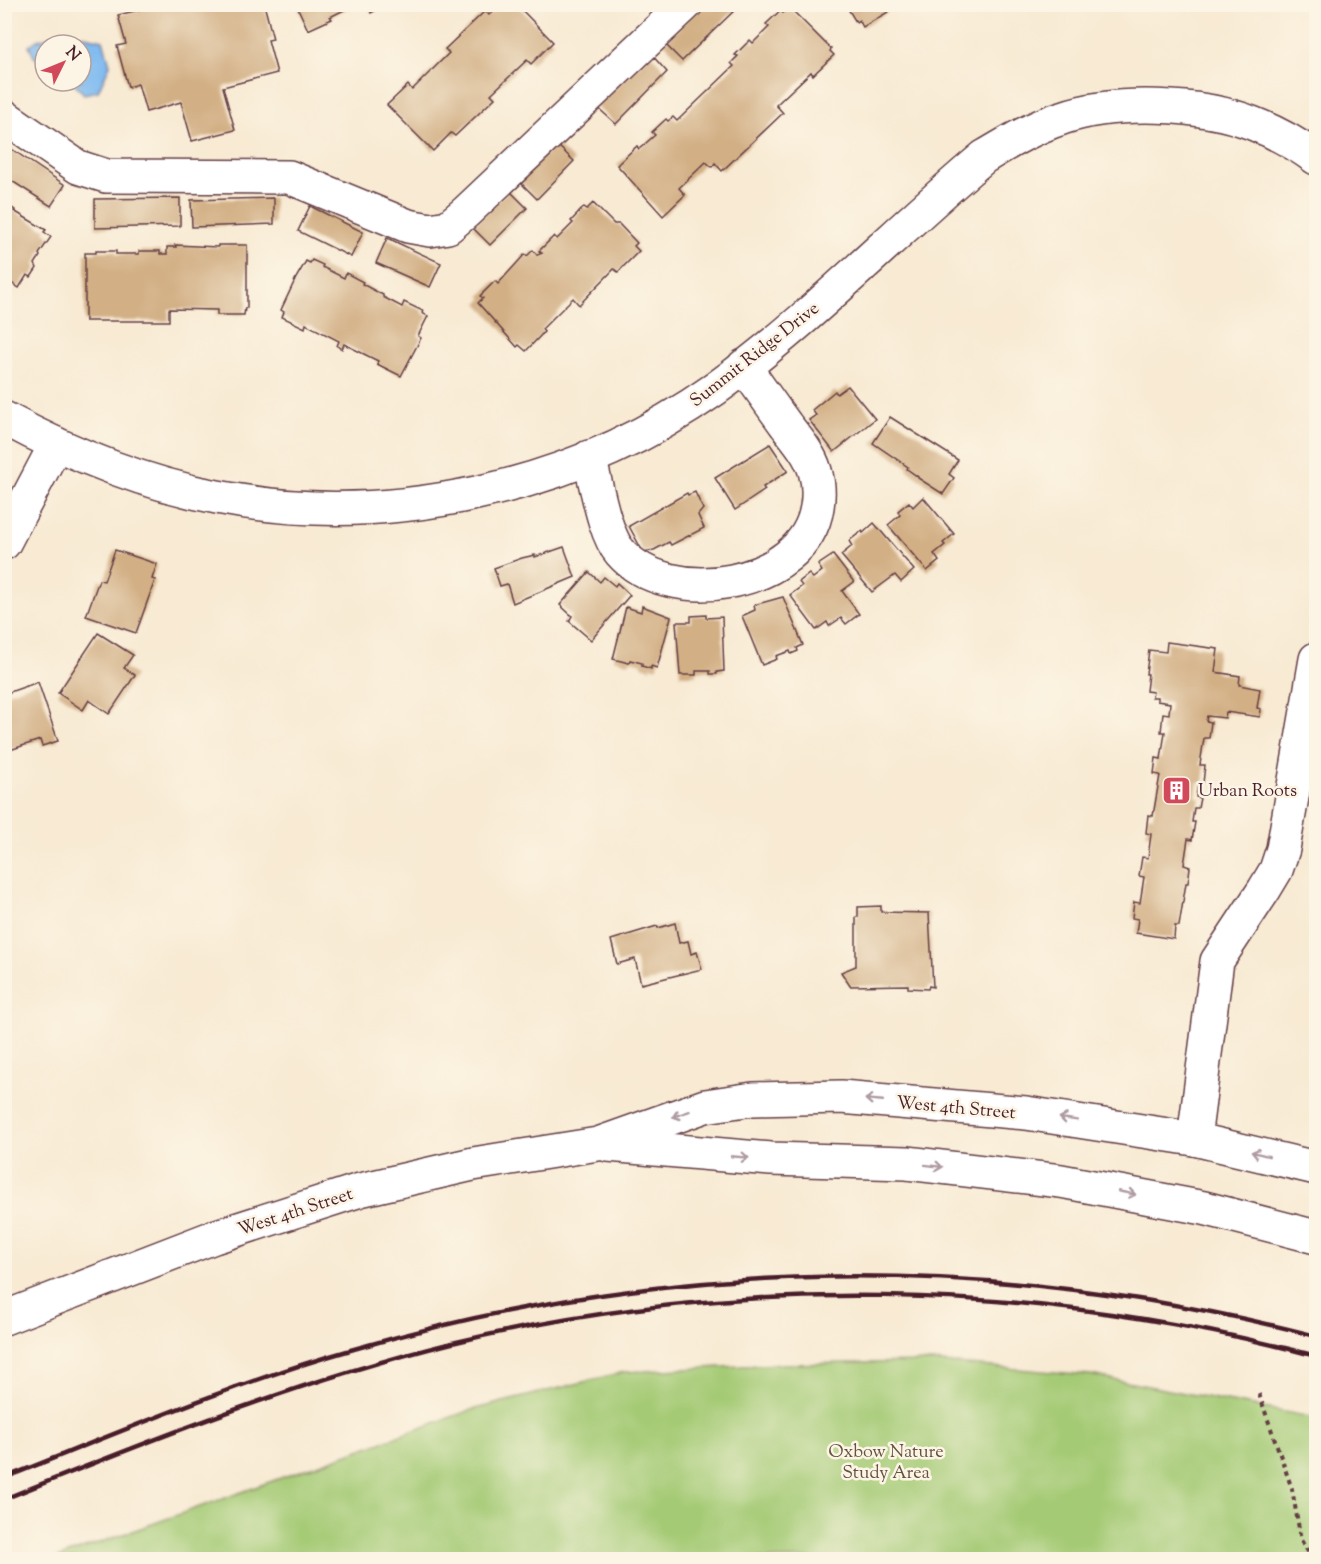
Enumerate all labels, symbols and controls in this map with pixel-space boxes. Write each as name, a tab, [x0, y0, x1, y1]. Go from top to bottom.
north arrow	[33, 33, 93, 93]
text: N	[59, 42, 85, 67]
street label: Summit Ridge Drive	[685, 297, 826, 414]
building icon: Urban Roots	[1161, 774, 1193, 806]
place label: Urban Roots	[1198, 779, 1297, 805]
street label: West 4th Street	[895, 1091, 1017, 1127]
one-way arrow	[865, 1094, 885, 1105]
one-way arrow	[672, 1110, 691, 1121]
one-way arrow	[1059, 1114, 1078, 1125]
one-way arrow	[1250, 1148, 1269, 1160]
one-way arrow	[729, 1151, 749, 1162]
one-way arrow	[924, 1161, 944, 1172]
street label: West 4th Street	[235, 1182, 357, 1244]
one-way arrow	[1117, 1188, 1136, 1199]
park label: Oxbow Nature Study Area	[828, 1440, 944, 1487]

